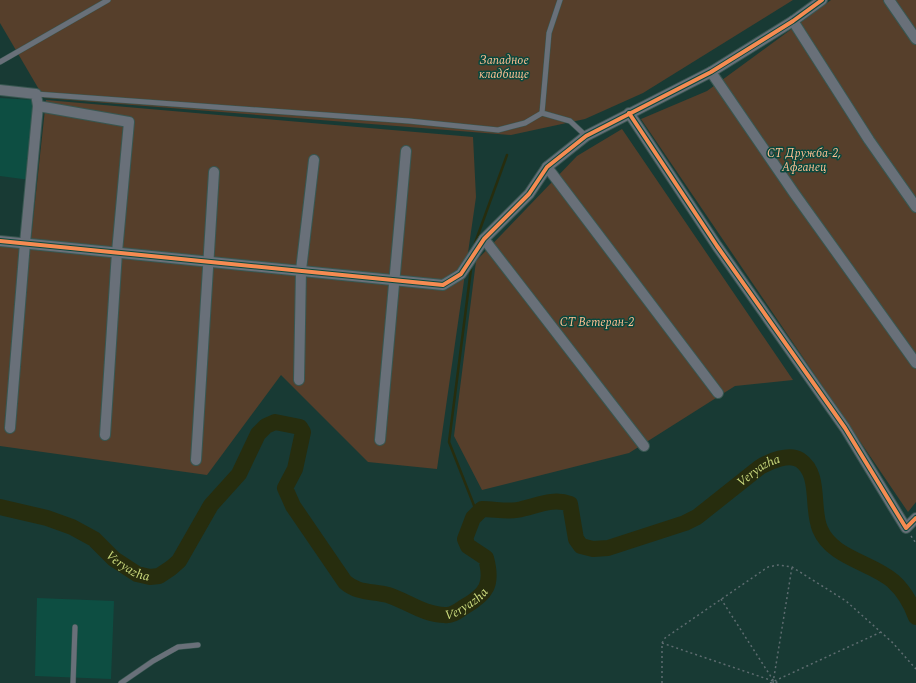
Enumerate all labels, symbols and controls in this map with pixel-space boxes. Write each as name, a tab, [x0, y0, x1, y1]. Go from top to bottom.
park label: Западное кладбище	[479, 51, 529, 84]
park label: СТ Дружба-2, Афганец	[767, 144, 841, 177]
park label: СТ Ветеран-2	[560, 313, 634, 332]
water label: Veryazha	[732, 449, 783, 492]
water label: Veryazha	[101, 546, 152, 587]
water label: Veryazha	[443, 583, 493, 625]

